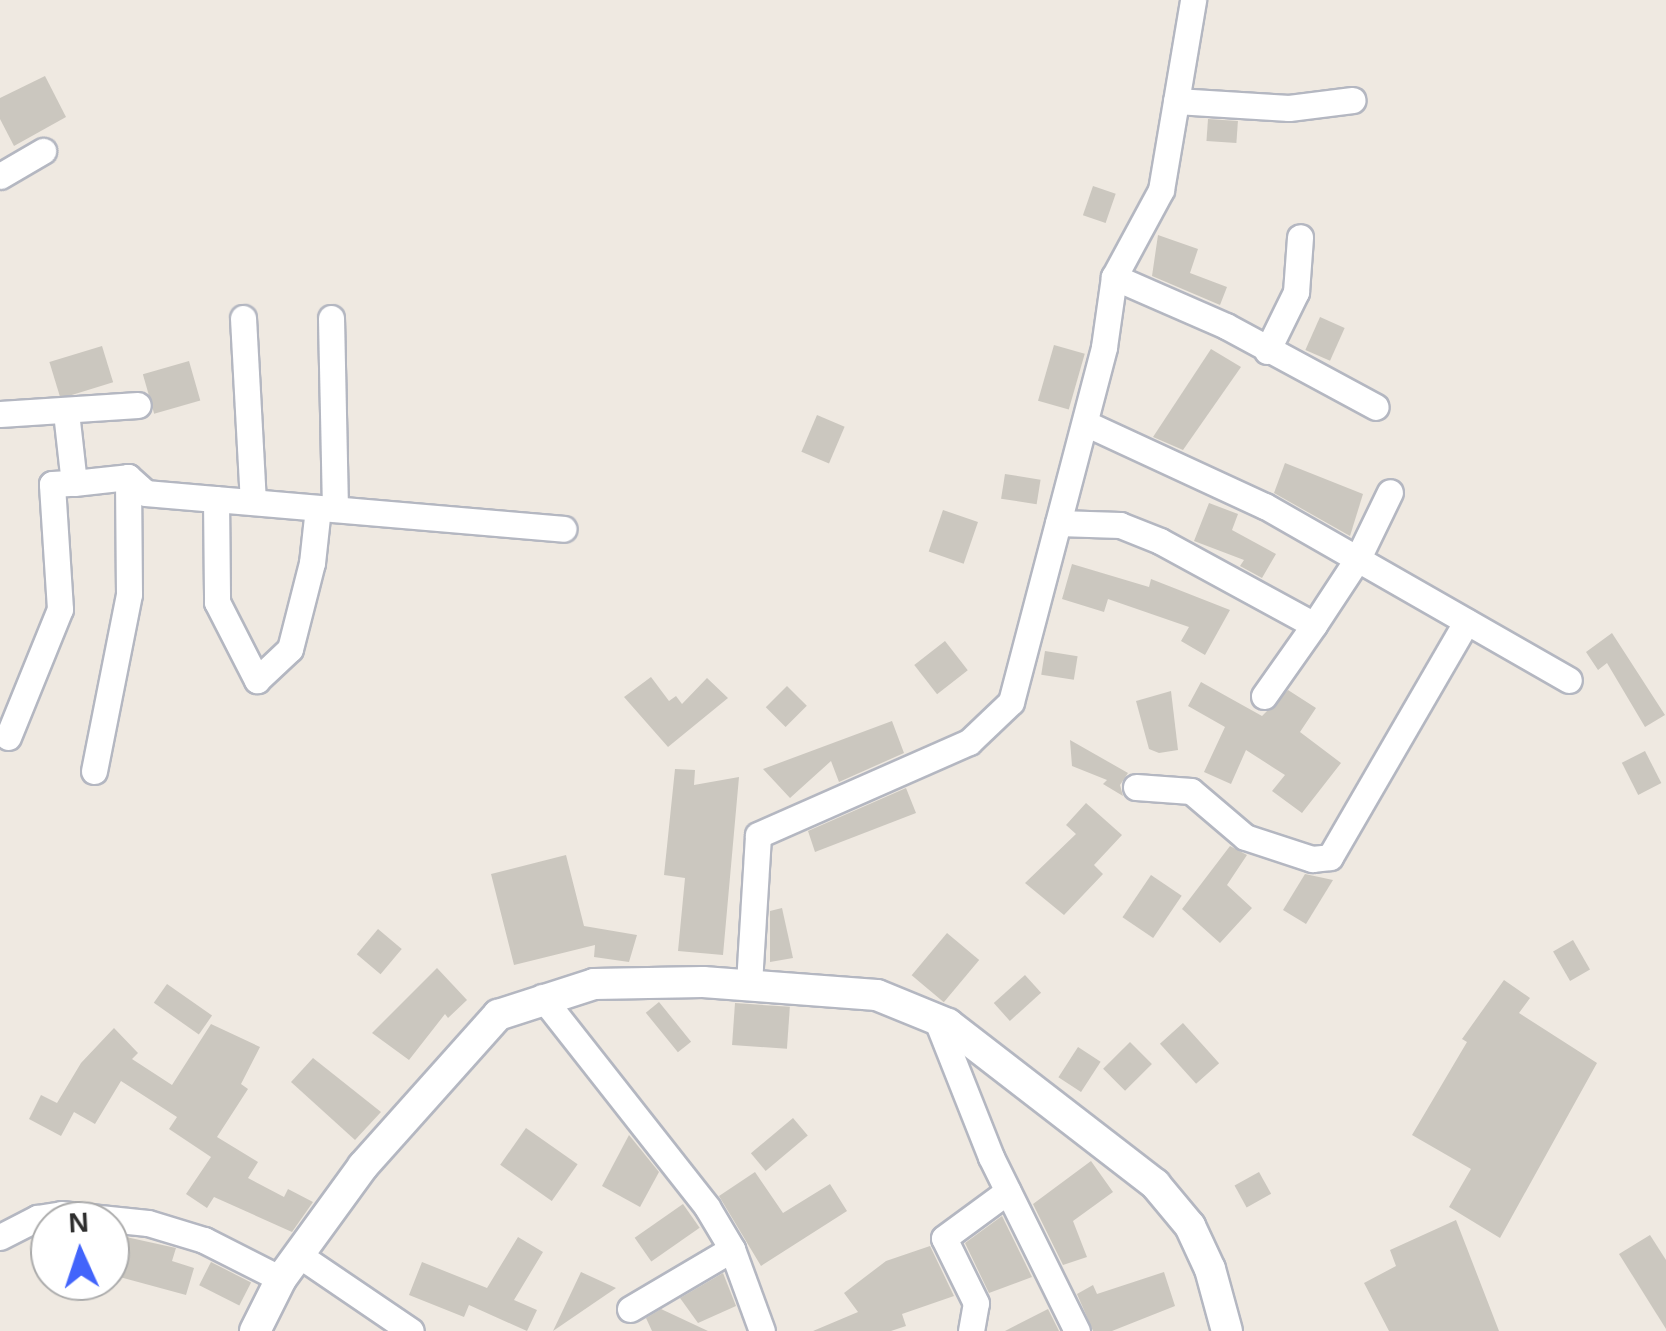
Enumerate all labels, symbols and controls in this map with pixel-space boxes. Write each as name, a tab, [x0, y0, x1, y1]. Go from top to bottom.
north arrow	[30, 1201, 130, 1301]
text: N	[68, 1207, 89, 1239]

